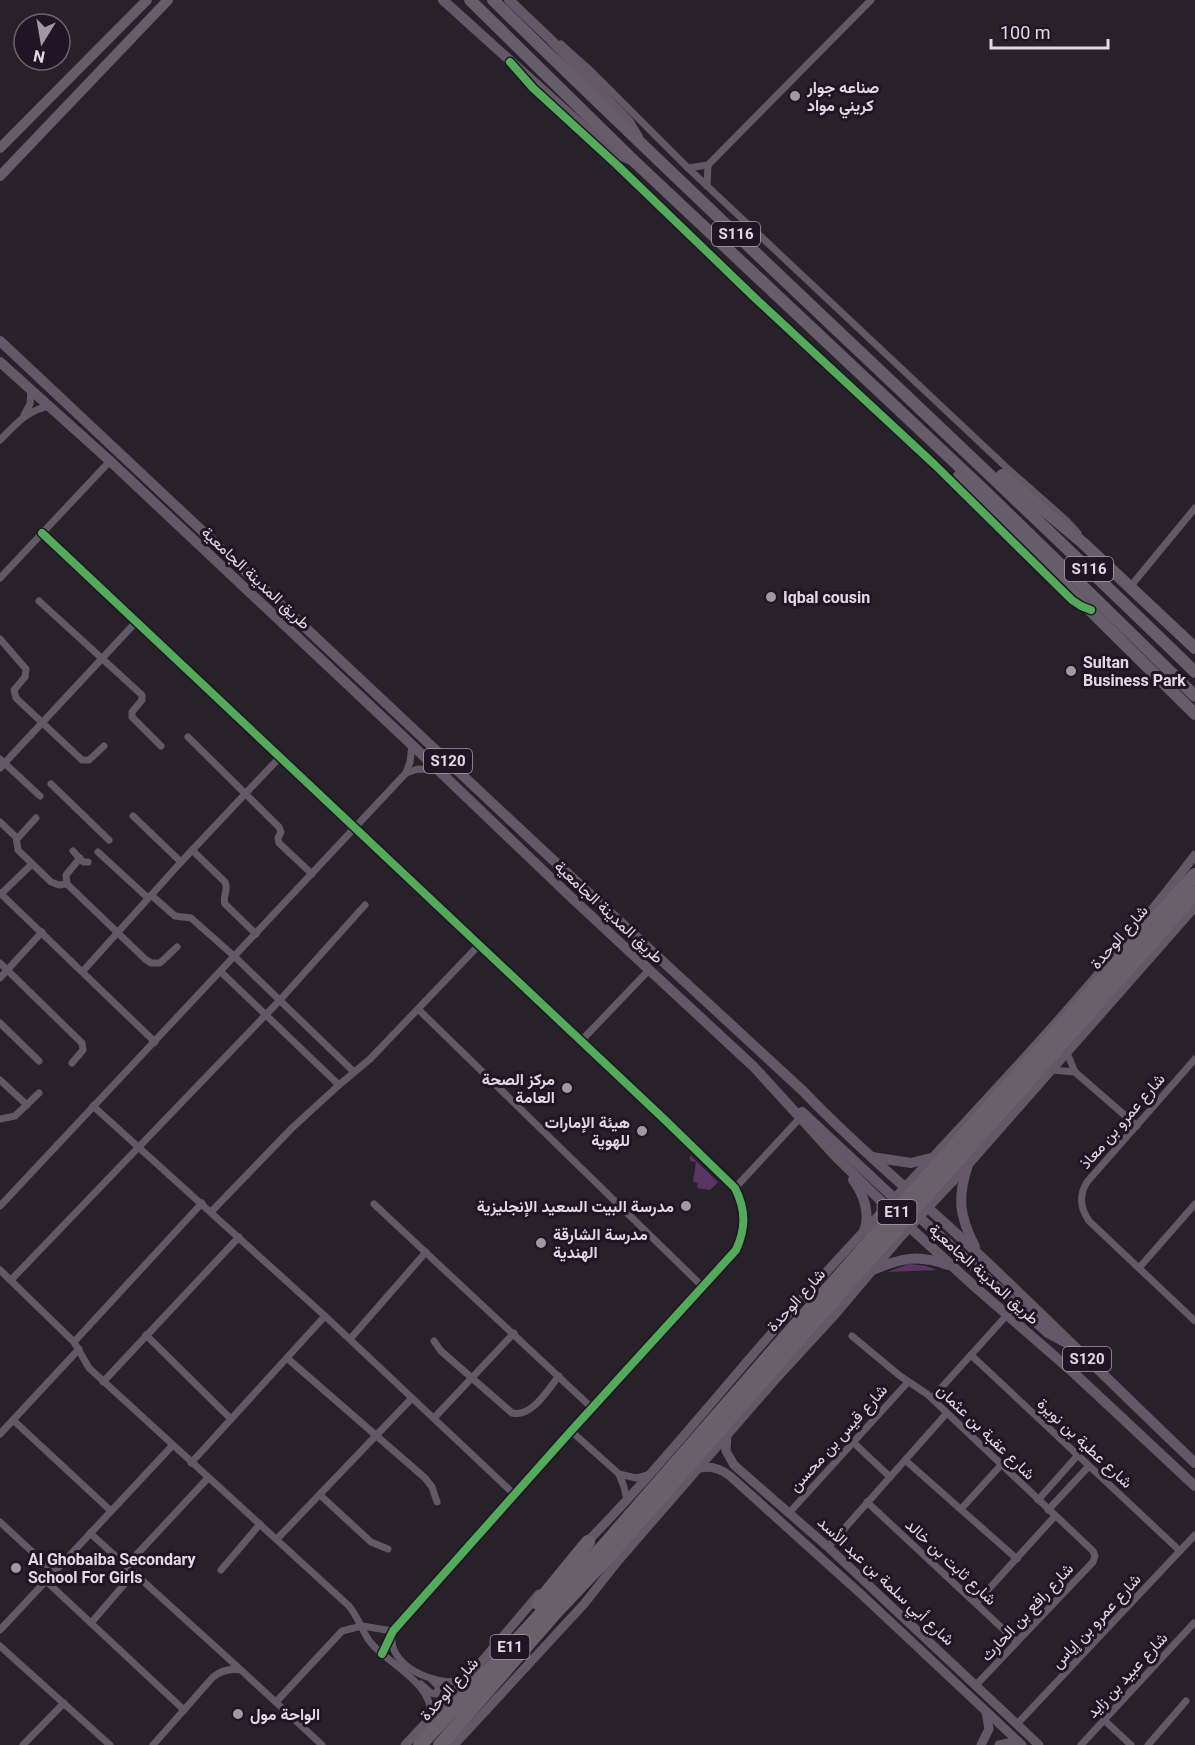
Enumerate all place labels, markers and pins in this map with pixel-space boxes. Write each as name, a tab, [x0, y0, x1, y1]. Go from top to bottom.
place label: صناعه جوار كريني مواد	[806, 78, 879, 119]
marker: صناعه جوار كريني مواد	[788, 89, 802, 103]
place label: Iqbal cousin	[783, 588, 870, 607]
marker: Iqbal cousin	[764, 590, 778, 604]
place label: Sultan Business Park	[1083, 653, 1186, 690]
marker: Sultan Business Park	[1064, 664, 1078, 678]
place label: مركز الصحة العامة	[482, 1070, 555, 1107]
marker: مركز الصحة العامة	[560, 1081, 574, 1095]
place label: هيئة الإمارات للهوية	[545, 1113, 630, 1151]
marker: هيئة الإمارات للهوية	[635, 1124, 649, 1138]
place label: مدرسة البيت السعيد الإنجليزية	[477, 1197, 674, 1217]
marker: مدرسة البيت السعيد الإنجليزية	[679, 1199, 693, 1213]
place label: مدرسة الشارقة الهندية	[553, 1225, 648, 1263]
marker: مدرسة الشارقة الهندية	[534, 1236, 548, 1250]
place label: Al Ghobaiba Secondary School For Girls	[28, 1550, 197, 1587]
marker: Al Ghobaiba Secondary School For Girls	[9, 1561, 23, 1575]
place label: الواحة مول	[250, 1705, 320, 1725]
marker: الواحة مول	[231, 1707, 245, 1721]

